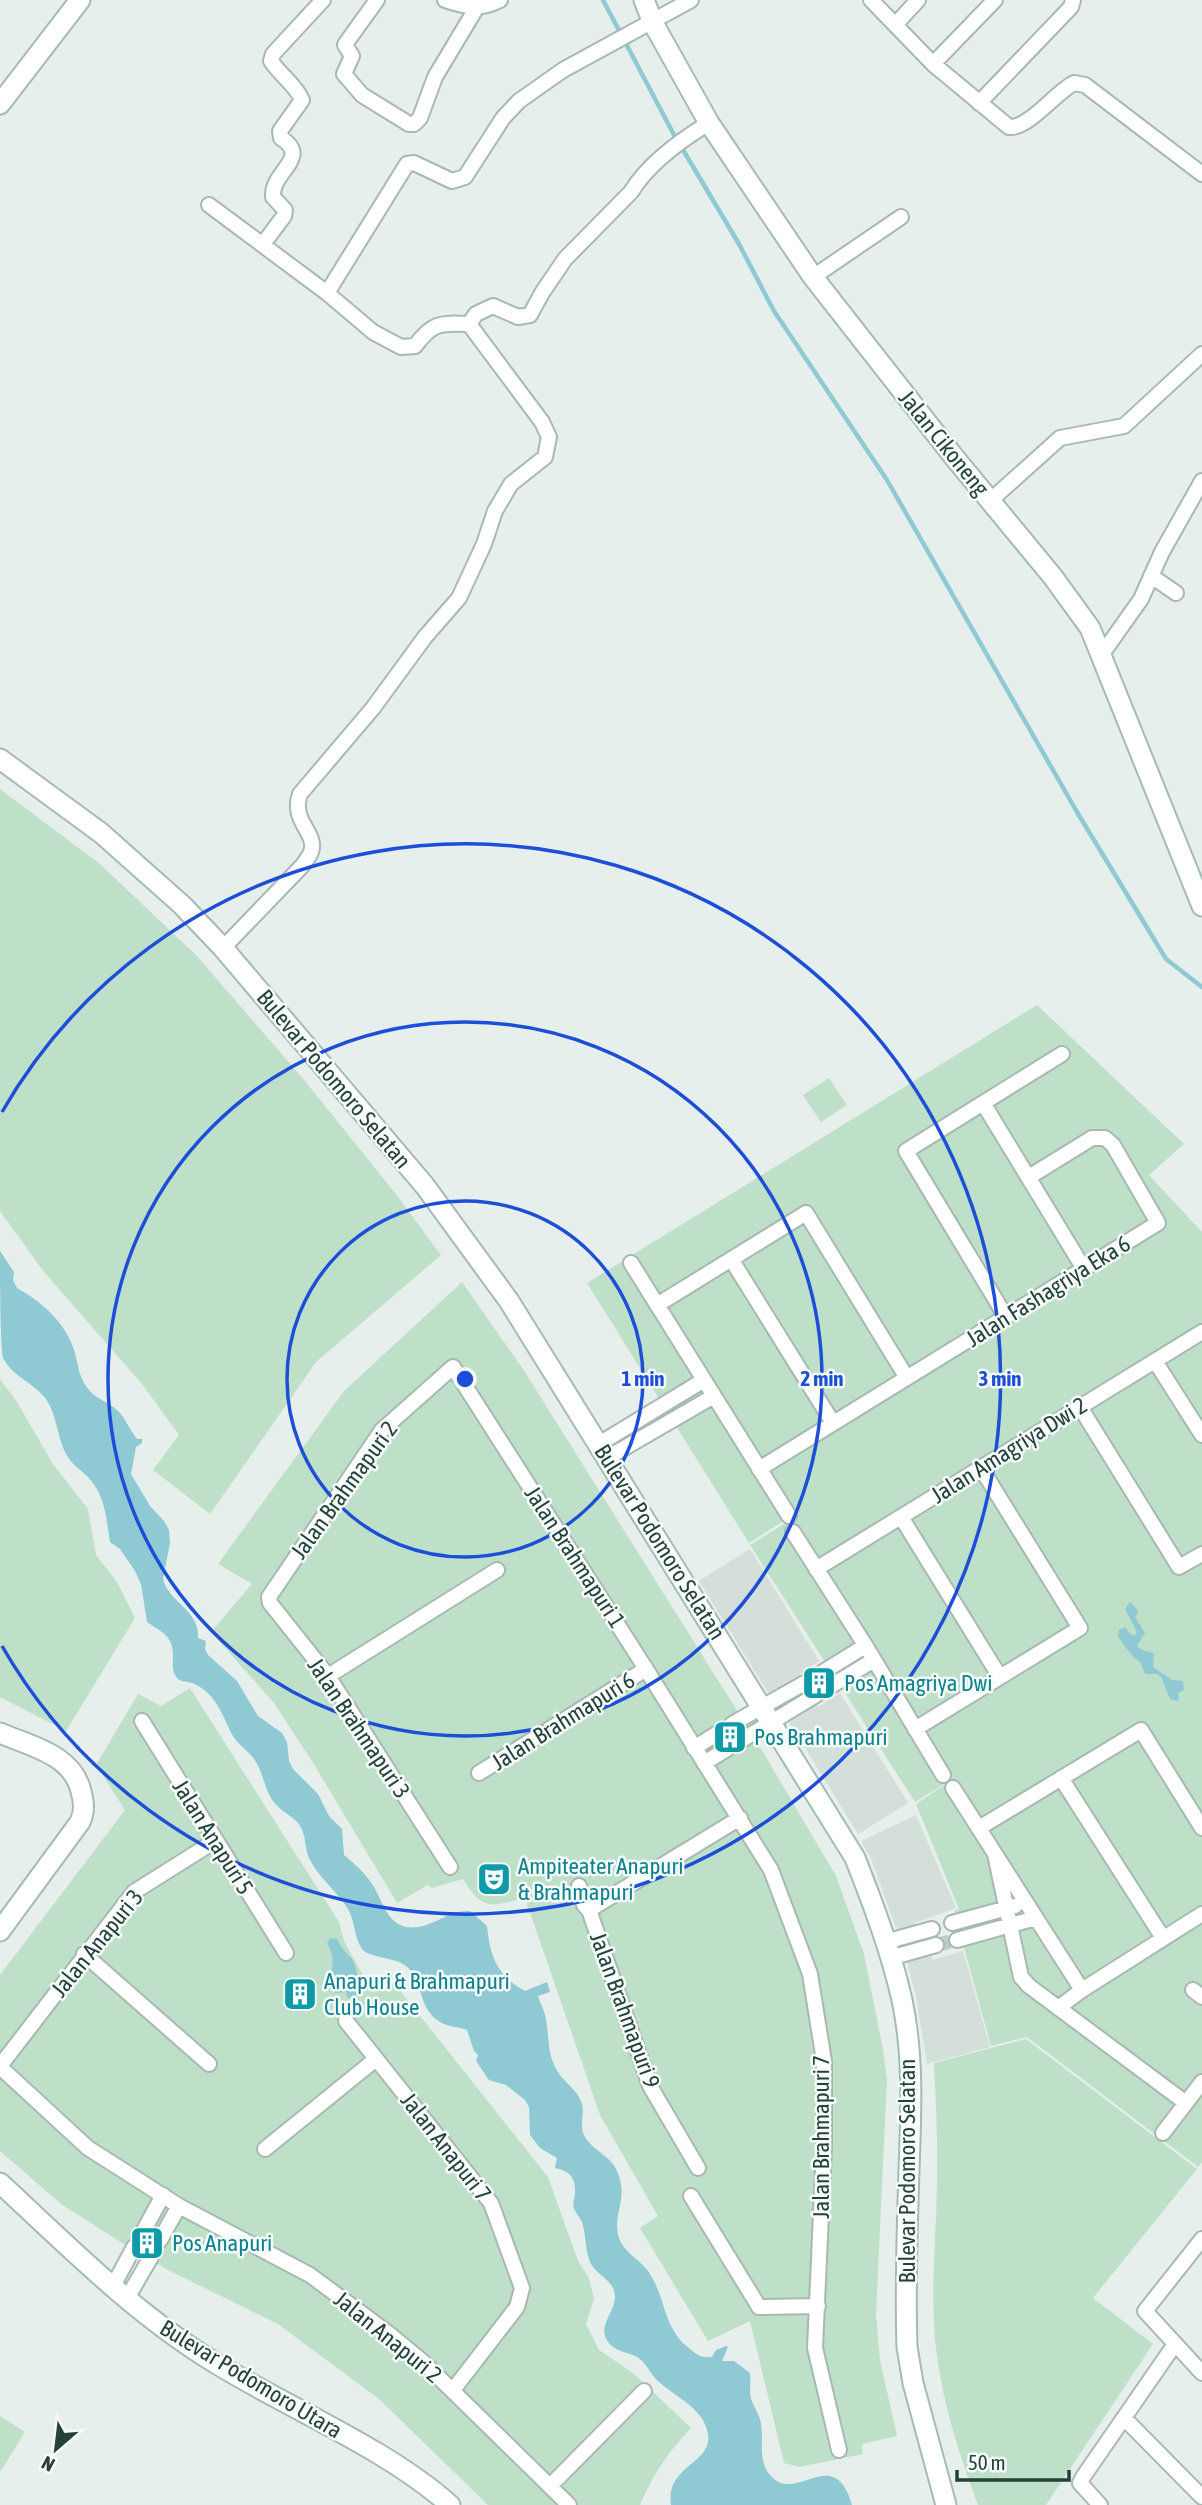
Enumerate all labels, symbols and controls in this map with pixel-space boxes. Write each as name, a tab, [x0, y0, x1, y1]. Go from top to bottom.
street label: Jalan Cikoneng	[894, 385, 994, 501]
street label: Bulevar Podomoro Selatan	[252, 984, 416, 1174]
street label: Jalan Fashagriya Eka 6	[961, 1230, 1135, 1352]
text: 1 min	[622, 1366, 664, 1390]
text: 2 min	[801, 1366, 843, 1390]
text: 3 min	[979, 1366, 1021, 1390]
centre of rings	[453, 1367, 477, 1391]
street label: Jalan Amagriya Dwi 2	[926, 1392, 1092, 1508]
street label: Jalan Brahmapuri 2	[285, 1416, 403, 1564]
street label: Bulevar Podomoro Selatan	[589, 1440, 731, 1644]
street label: Jalan Brahmapuri 1	[520, 1481, 630, 1633]
street label: Jalan Brahmapuri 3	[302, 1653, 416, 1803]
building icon: Pos Amagriya Dwi	[800, 1664, 838, 1702]
street label: Jalan Brahmapuri 6	[487, 1667, 639, 1775]
place label: Pos Amagriya Dwi	[844, 1670, 993, 1696]
building icon: Pos Brahmapuri	[711, 1718, 749, 1756]
place label: Pos Brahmapuri	[754, 1724, 888, 1750]
street label: Jalan Anapuri 5	[167, 1775, 259, 1899]
place label: Ampiteater Anapuri & Brahmapuri	[518, 1853, 684, 1905]
theatre icon: Ampiteater Anapuri & Brahmapuri	[475, 1860, 513, 1898]
street label: Jalan Anapuri 3	[46, 1884, 148, 2002]
street label: Jalan Brahmapuri 9	[585, 1929, 665, 2091]
place label: Anapuri & Brahmapuri Club House	[324, 1968, 510, 2020]
building icon: Anapuri & Brahmapuri Club House	[281, 1975, 319, 2013]
street label: Jalan Brahmapuri 7	[808, 2055, 834, 2219]
street label: Bulevar Podomoro Selatan	[894, 2058, 920, 2284]
street label: Jalan Anapuri 7	[396, 2088, 496, 2206]
building icon: Pos Anapuri	[128, 2224, 166, 2262]
place label: Pos Anapuri	[172, 2230, 272, 2256]
street label: Jalan Anapuri 2	[329, 2286, 447, 2388]
street label: Bulevar Podomoro Utara	[155, 2314, 347, 2444]
north arrow	[21, 2414, 91, 2484]
scale bar	[957, 2438, 1069, 2482]
text: 50 m	[968, 2450, 1006, 2474]
text: N	[38, 2452, 58, 2476]

